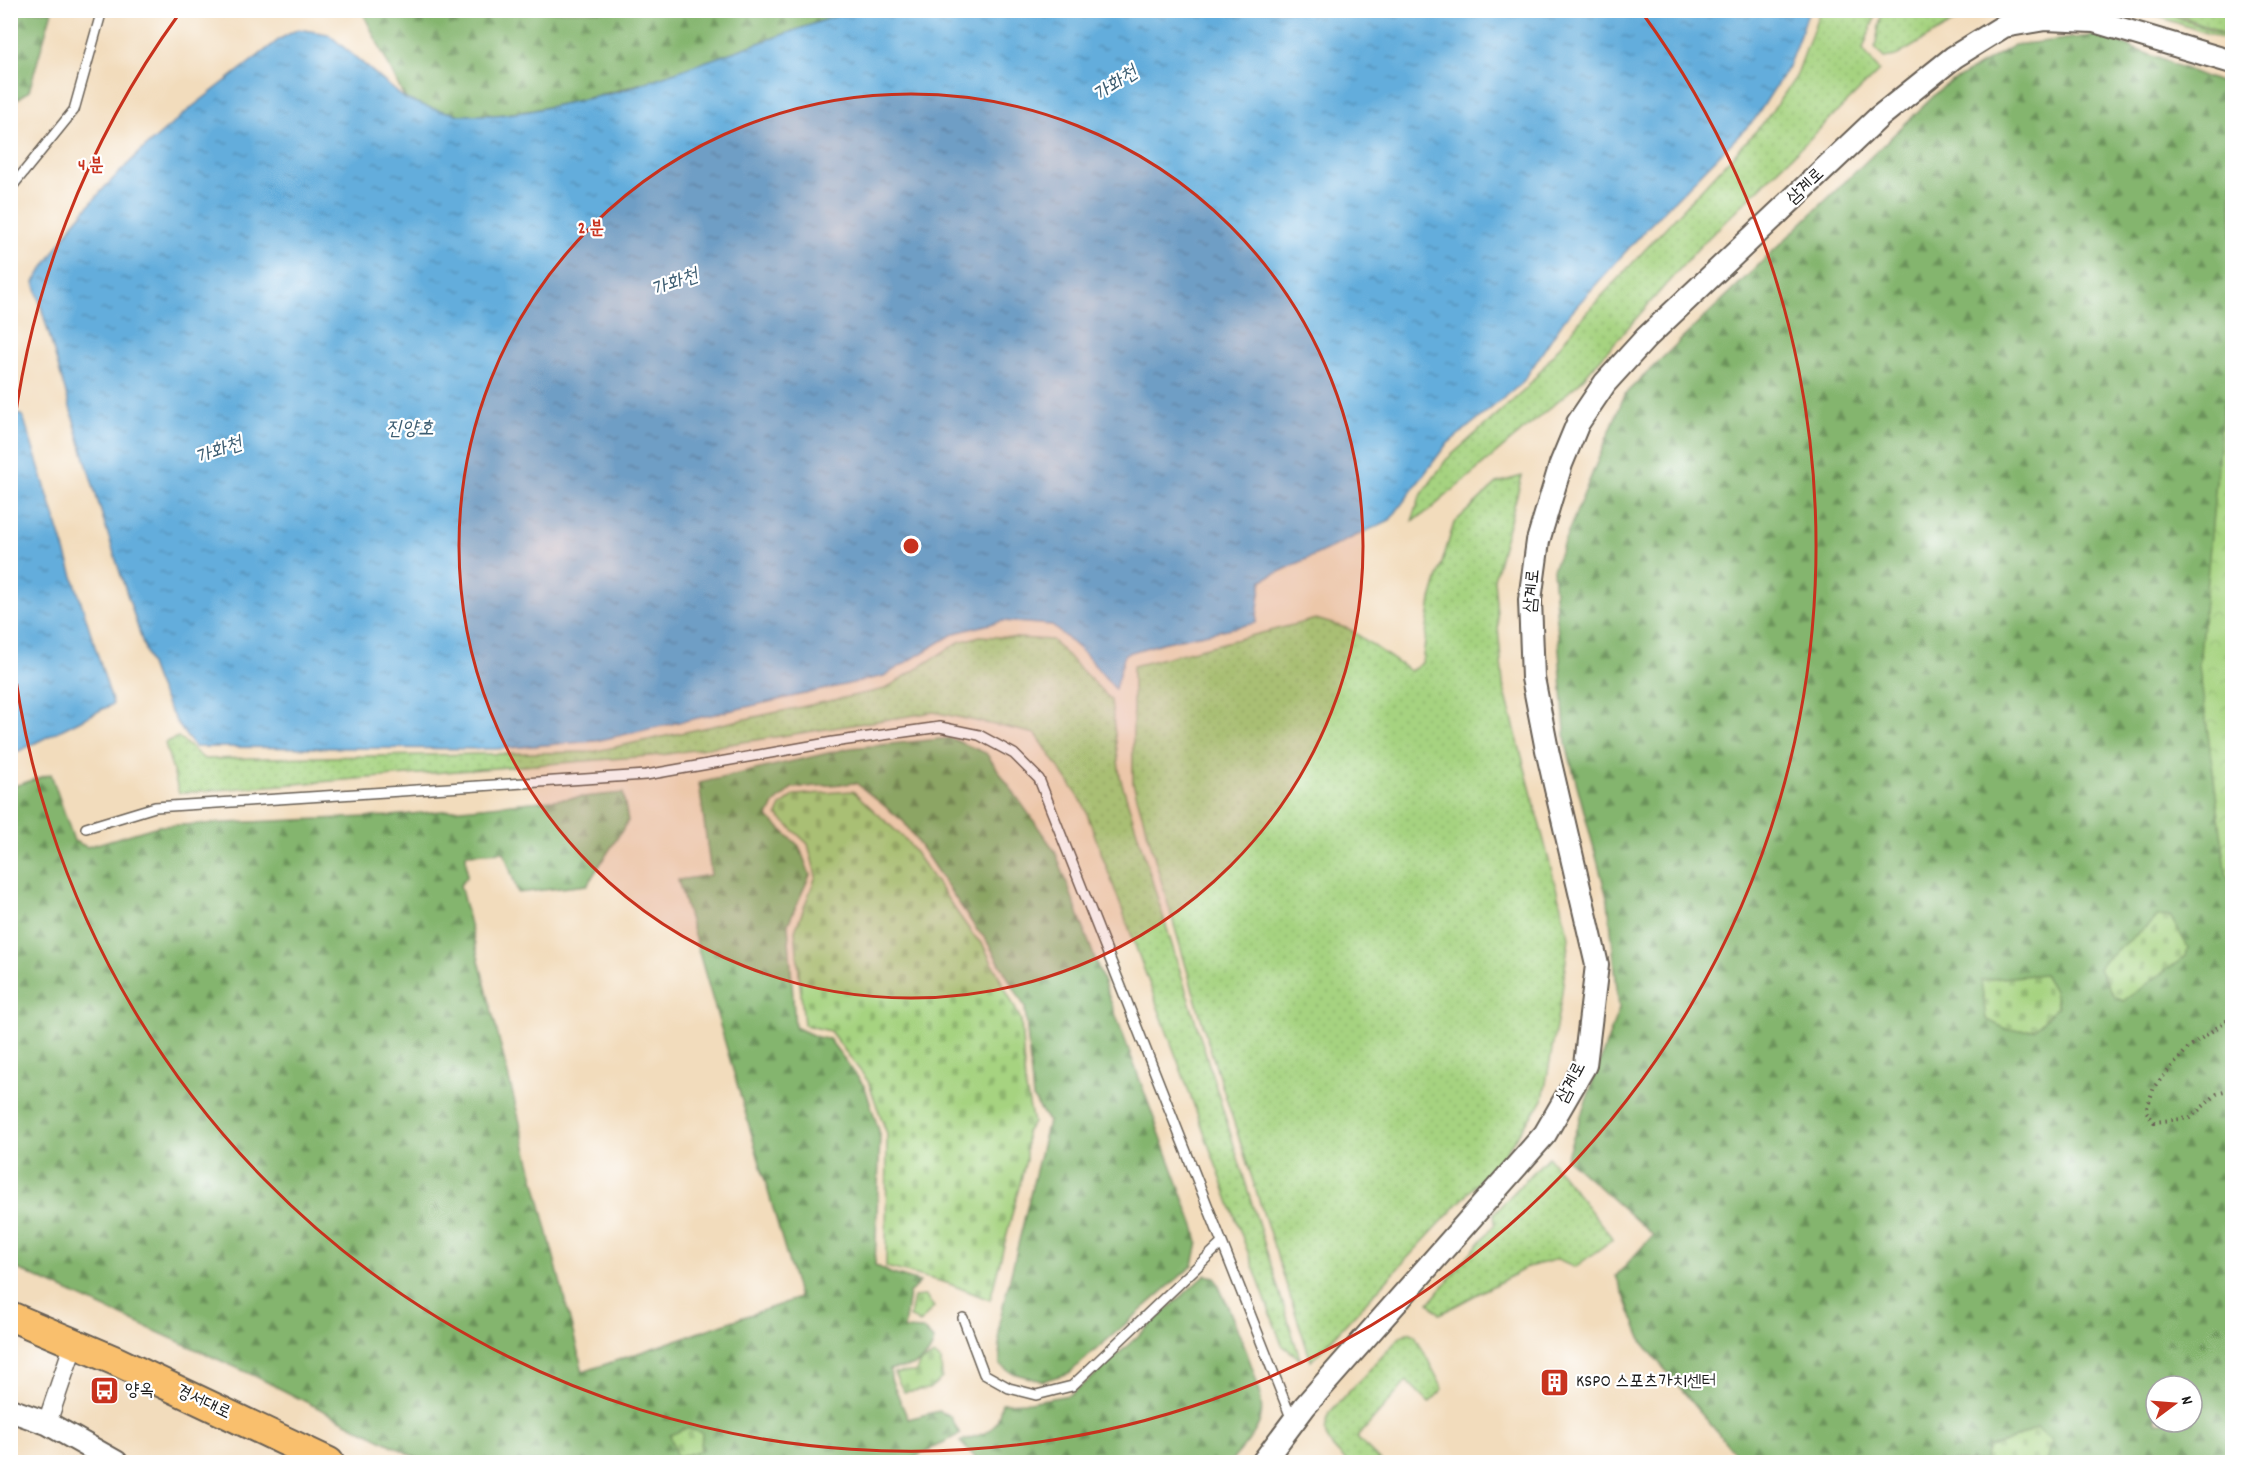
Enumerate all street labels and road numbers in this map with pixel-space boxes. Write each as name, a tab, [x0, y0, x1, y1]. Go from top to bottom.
street label: 삼계로	[1782, 163, 1830, 211]
street label: 삼계로	[1519, 568, 1547, 614]
street label: 삼계로	[1551, 1058, 1593, 1108]
street label: 경서대로	[171, 1379, 235, 1427]

